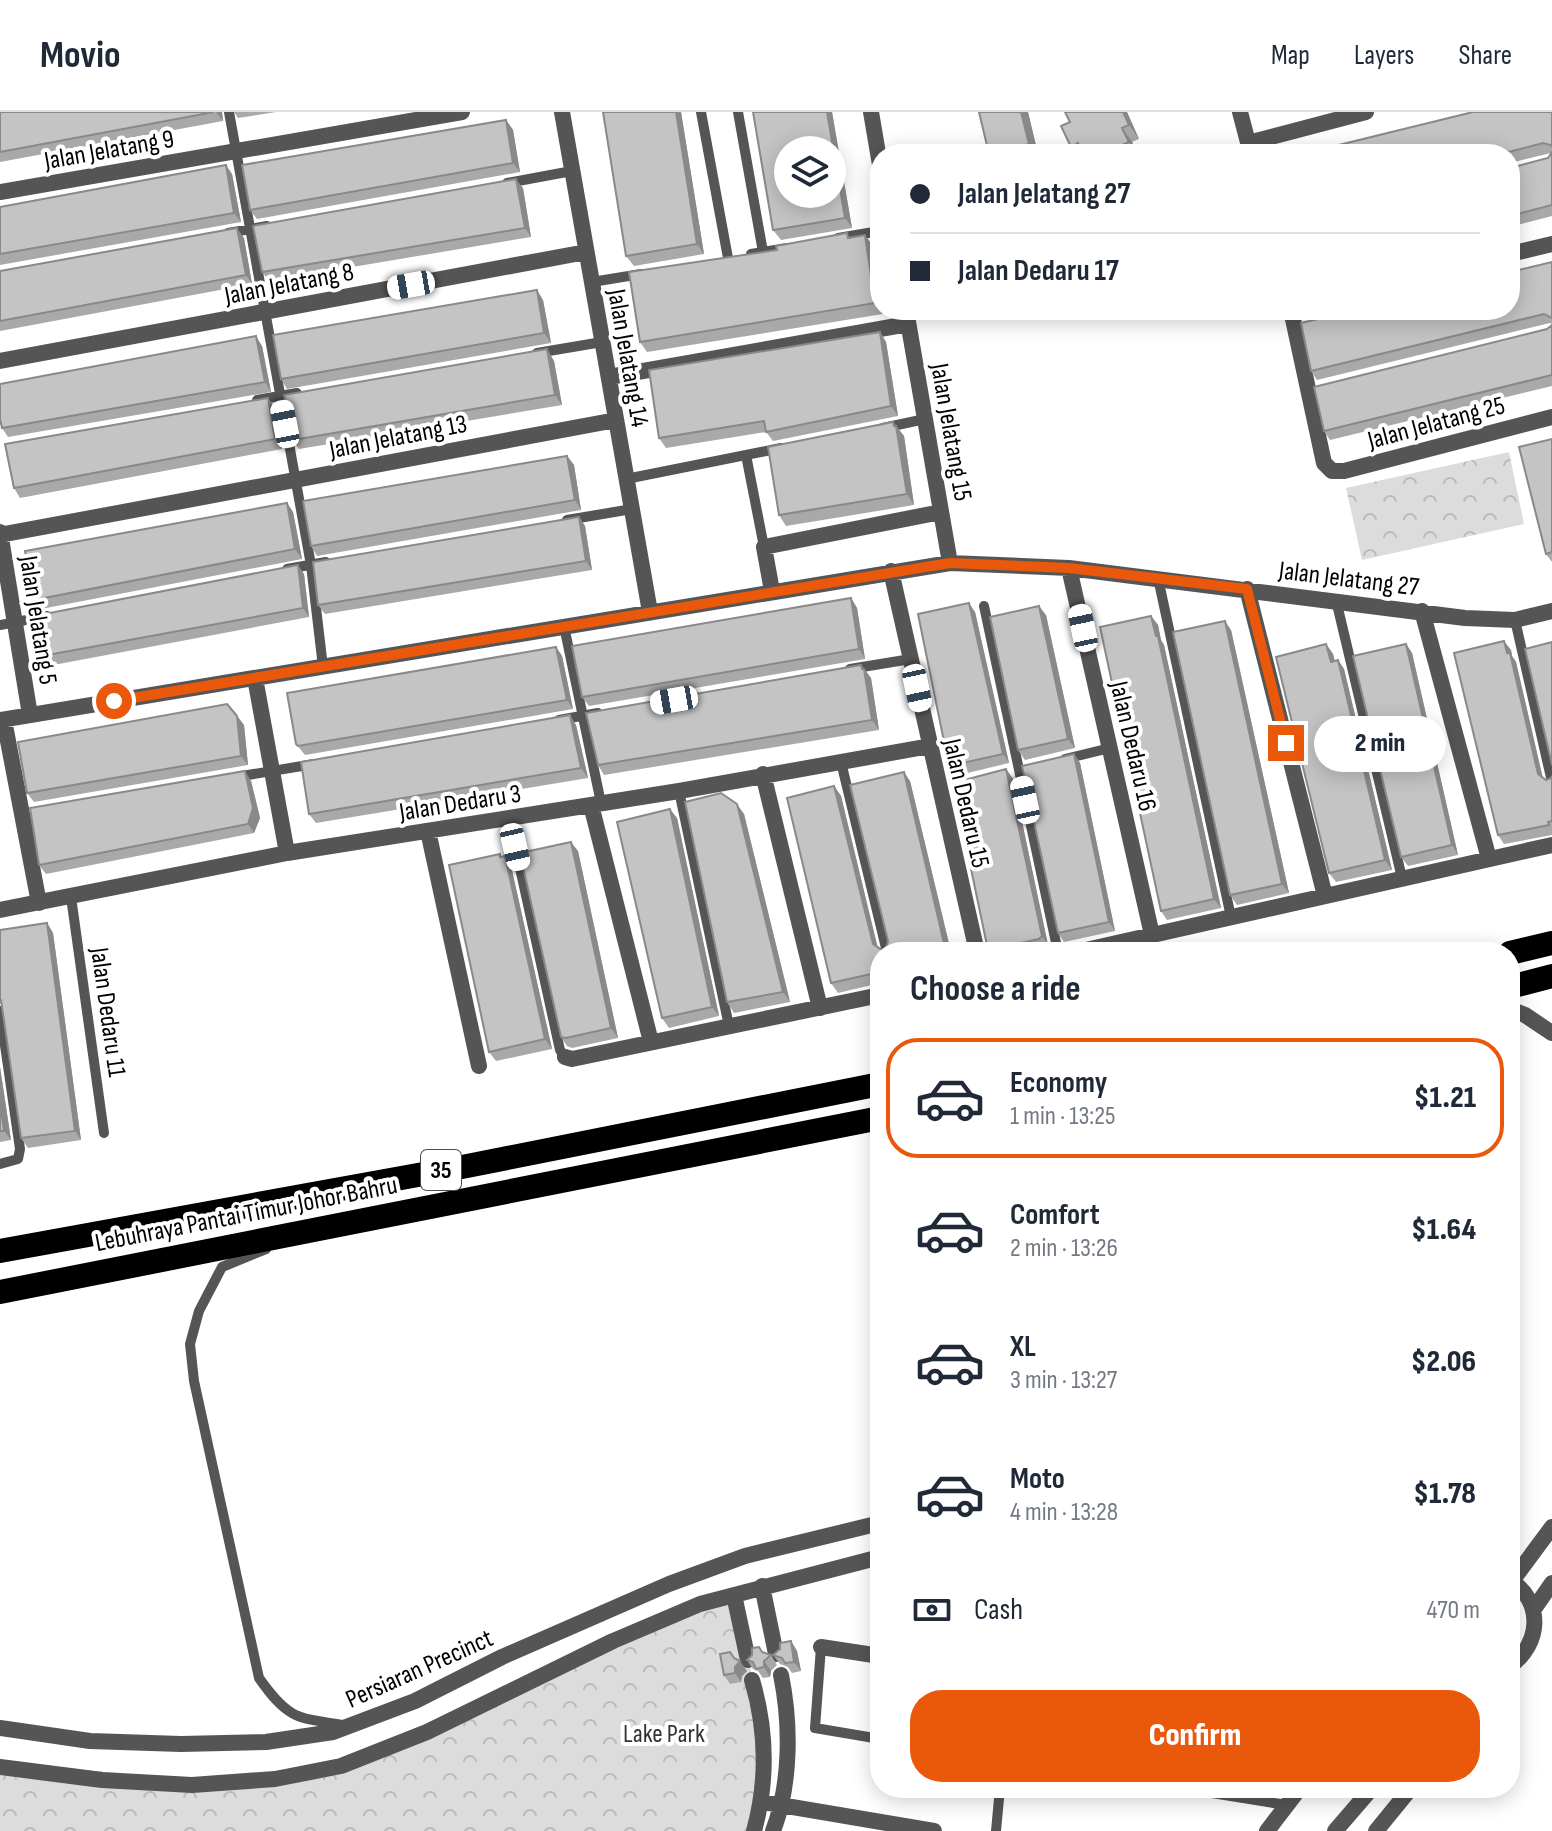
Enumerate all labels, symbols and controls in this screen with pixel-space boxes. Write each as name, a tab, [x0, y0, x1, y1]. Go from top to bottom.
text: Movio	[40, 33, 120, 78]
text: Map	[1271, 39, 1310, 72]
text: Layers	[1354, 39, 1414, 72]
text: Share	[1458, 39, 1512, 72]
street label: Jalan Jelatang 9	[41, 124, 176, 177]
map controls	[774, 136, 846, 208]
button: layers	[774, 136, 846, 208]
text: Jalan Jelatang 27	[958, 176, 1130, 212]
text: Jalan Dedaru 17	[958, 253, 1119, 289]
street label: Jalan Jelatang 8	[221, 257, 357, 312]
car	[385, 269, 437, 301]
street label: Jalan Jelatang 14	[600, 286, 655, 430]
street label: Jalan Jelatang 15	[923, 360, 978, 503]
street label: Jalan Jelatang 25	[1363, 390, 1508, 457]
car	[269, 398, 301, 450]
street label: Jalan Jelatang 13	[326, 409, 470, 466]
street label: Jalan Jelatang 5	[12, 553, 63, 687]
street label: Jalan Jelatang 27	[1276, 555, 1421, 604]
car	[1066, 602, 1100, 654]
car	[900, 662, 934, 714]
street label: Jalan Dedaru 16	[1102, 677, 1163, 814]
route start	[96, 683, 132, 719]
car	[648, 684, 700, 716]
callout: 2 min	[1314, 715, 1446, 771]
route end	[1268, 725, 1304, 761]
text: 2 min	[1355, 728, 1405, 759]
street label: Jalan Dedaru 15	[935, 735, 995, 871]
car	[1008, 774, 1042, 826]
street label: Jalan Dedaru 3	[396, 779, 523, 829]
car	[498, 821, 532, 873]
street label: Jalan Dedaru 11	[83, 945, 132, 1079]
text: Choose a ride	[910, 968, 1081, 1011]
icon: car	[914, 1062, 986, 1134]
text: Economy	[1010, 1065, 1107, 1101]
text: $1.21	[1414, 1080, 1476, 1116]
text: 1 min · 13:25	[1010, 1101, 1115, 1132]
road number: 35	[421, 1150, 461, 1190]
street label: Lebuhraya Pantai Timur Johor Bahru	[93, 1170, 400, 1259]
icon: car	[914, 1194, 986, 1266]
text: Comfort	[1010, 1197, 1100, 1233]
text: $1.64	[1411, 1212, 1476, 1248]
text: 2 min · 13:26	[1010, 1233, 1118, 1264]
icon: car	[914, 1326, 986, 1398]
text: XL	[1010, 1329, 1036, 1365]
text: $2.06	[1411, 1344, 1476, 1380]
text: 3 min · 13:27	[1010, 1365, 1117, 1396]
icon: car	[914, 1458, 986, 1530]
text: Moto	[1010, 1461, 1065, 1497]
text: $1.78	[1413, 1476, 1476, 1512]
text: 4 min · 13:28	[1010, 1497, 1118, 1528]
icon: cash	[910, 1588, 954, 1632]
text: Cash	[974, 1592, 1023, 1628]
text: 470 m	[1427, 1595, 1480, 1626]
street label: Persiaran Precinct	[341, 1623, 498, 1716]
button: Confirm	[910, 1690, 1480, 1782]
park label: Lake Park	[623, 1719, 705, 1750]

